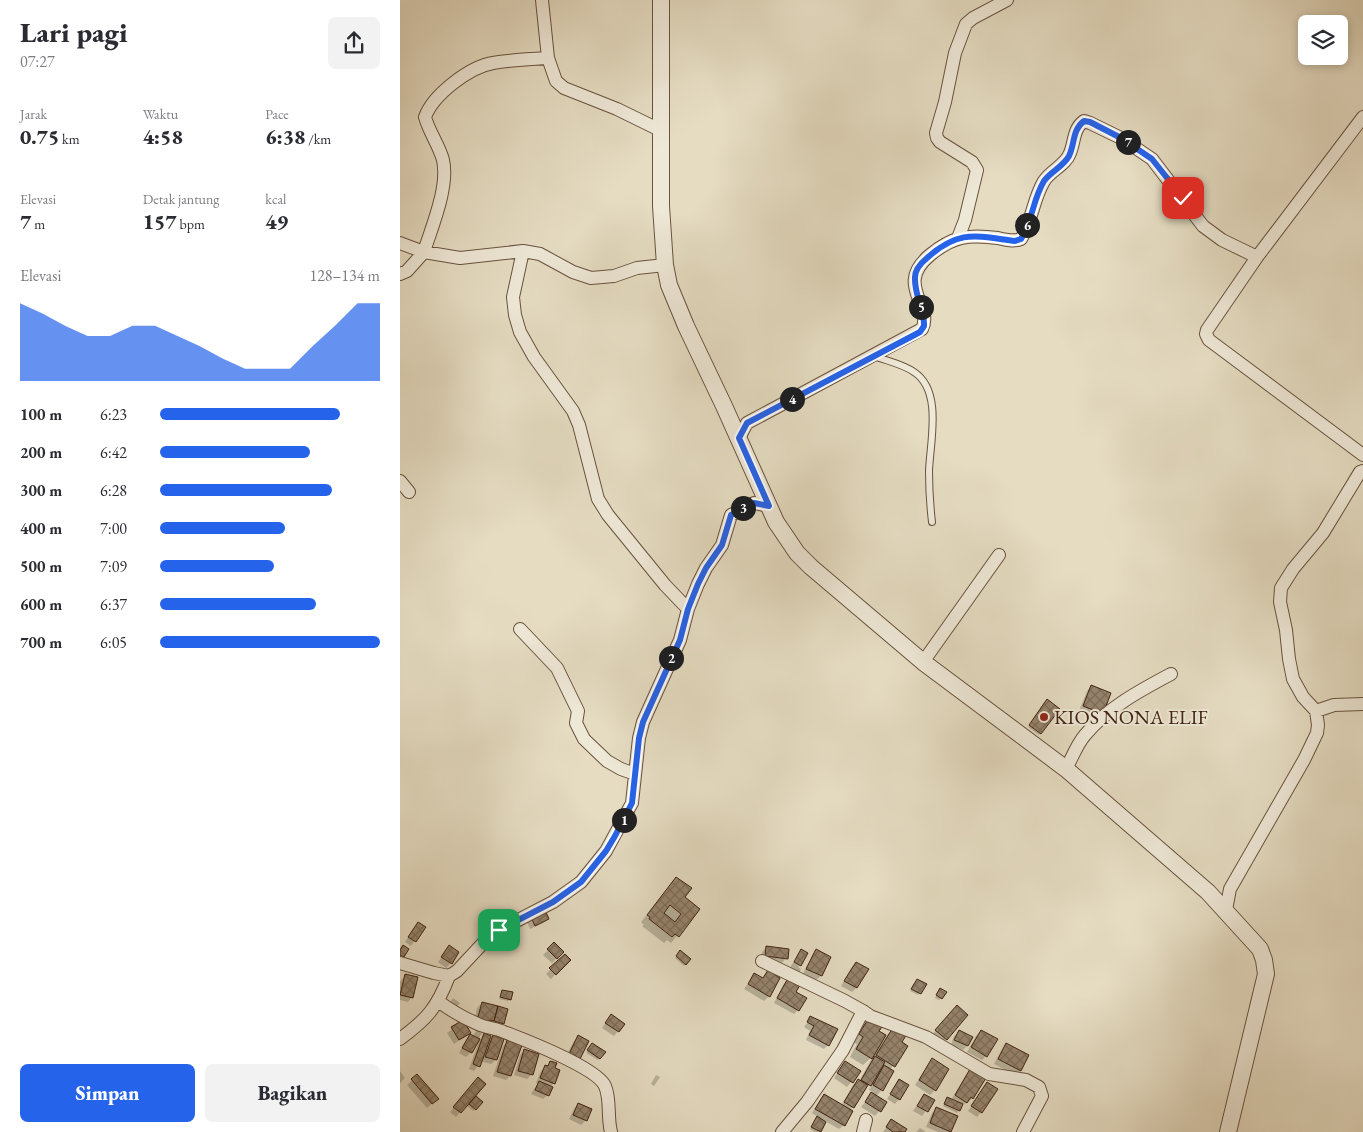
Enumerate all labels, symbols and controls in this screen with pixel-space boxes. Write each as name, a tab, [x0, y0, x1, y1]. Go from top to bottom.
text: Lari pagi	[20, 14, 128, 50]
map controls	[1298, 15, 1348, 65]
button: layers	[1298, 15, 1348, 65]
button: share	[328, 17, 380, 69]
text: 07:27	[20, 51, 55, 72]
text: Jarak	[20, 105, 47, 123]
text: Waktu	[143, 105, 178, 123]
text: Pace	[265, 105, 289, 123]
text: 0.75	[20, 123, 59, 150]
text: 4:58	[143, 123, 183, 150]
text: 6:38	[265, 123, 305, 150]
text: km	[59, 130, 80, 148]
text: /km	[305, 130, 331, 148]
pin: 7	[1116, 130, 1140, 154]
text: 7	[1125, 133, 1132, 151]
pin	[1162, 177, 1204, 219]
icon: check	[1169, 184, 1197, 212]
text: Elevasi	[20, 190, 56, 208]
text: Detak jantung	[143, 190, 219, 208]
text: kcal	[265, 190, 286, 208]
text: 7	[20, 208, 31, 235]
text: 157	[143, 208, 177, 235]
text: 49	[265, 208, 288, 235]
pin: 6	[1014, 212, 1040, 238]
text: m	[31, 215, 45, 233]
text: bpm	[177, 215, 205, 233]
text: 6	[1024, 216, 1031, 234]
text: Elevasi	[20, 265, 61, 286]
text: 128–134 m	[309, 265, 380, 286]
pin: 5	[908, 294, 934, 320]
text: 5	[918, 298, 925, 316]
pin: 4	[780, 386, 804, 412]
text: 4	[789, 390, 796, 408]
text: 100 m	[20, 404, 62, 425]
text: 6:23	[100, 404, 127, 425]
text: 200 m	[20, 442, 62, 463]
text: 6:42	[100, 442, 127, 463]
text: 300 m	[20, 480, 62, 501]
text: 6:28	[100, 480, 127, 501]
pin: 3	[730, 496, 756, 520]
text: 3	[740, 499, 747, 517]
text: 400 m	[20, 518, 62, 539]
text: 7:00	[100, 518, 127, 539]
text: 500 m	[20, 556, 62, 577]
text: 7:09	[100, 556, 127, 577]
text: 600 m	[20, 594, 62, 615]
text: 6:37	[100, 594, 127, 615]
text: 700 m	[20, 632, 62, 653]
text: 6:05	[100, 632, 127, 653]
pin: 2	[658, 646, 684, 670]
text: 2	[668, 649, 675, 667]
place label: KIOS NONA ELIF	[1054, 704, 1208, 730]
marker: KIOS NONA ELIF	[1038, 711, 1050, 723]
pin: 1	[612, 808, 636, 832]
text: 1	[621, 811, 628, 829]
pin	[478, 909, 520, 951]
icon: arrive	[485, 916, 513, 944]
button: Simpan	[20, 1064, 195, 1122]
button: Bagikan	[205, 1064, 380, 1122]

